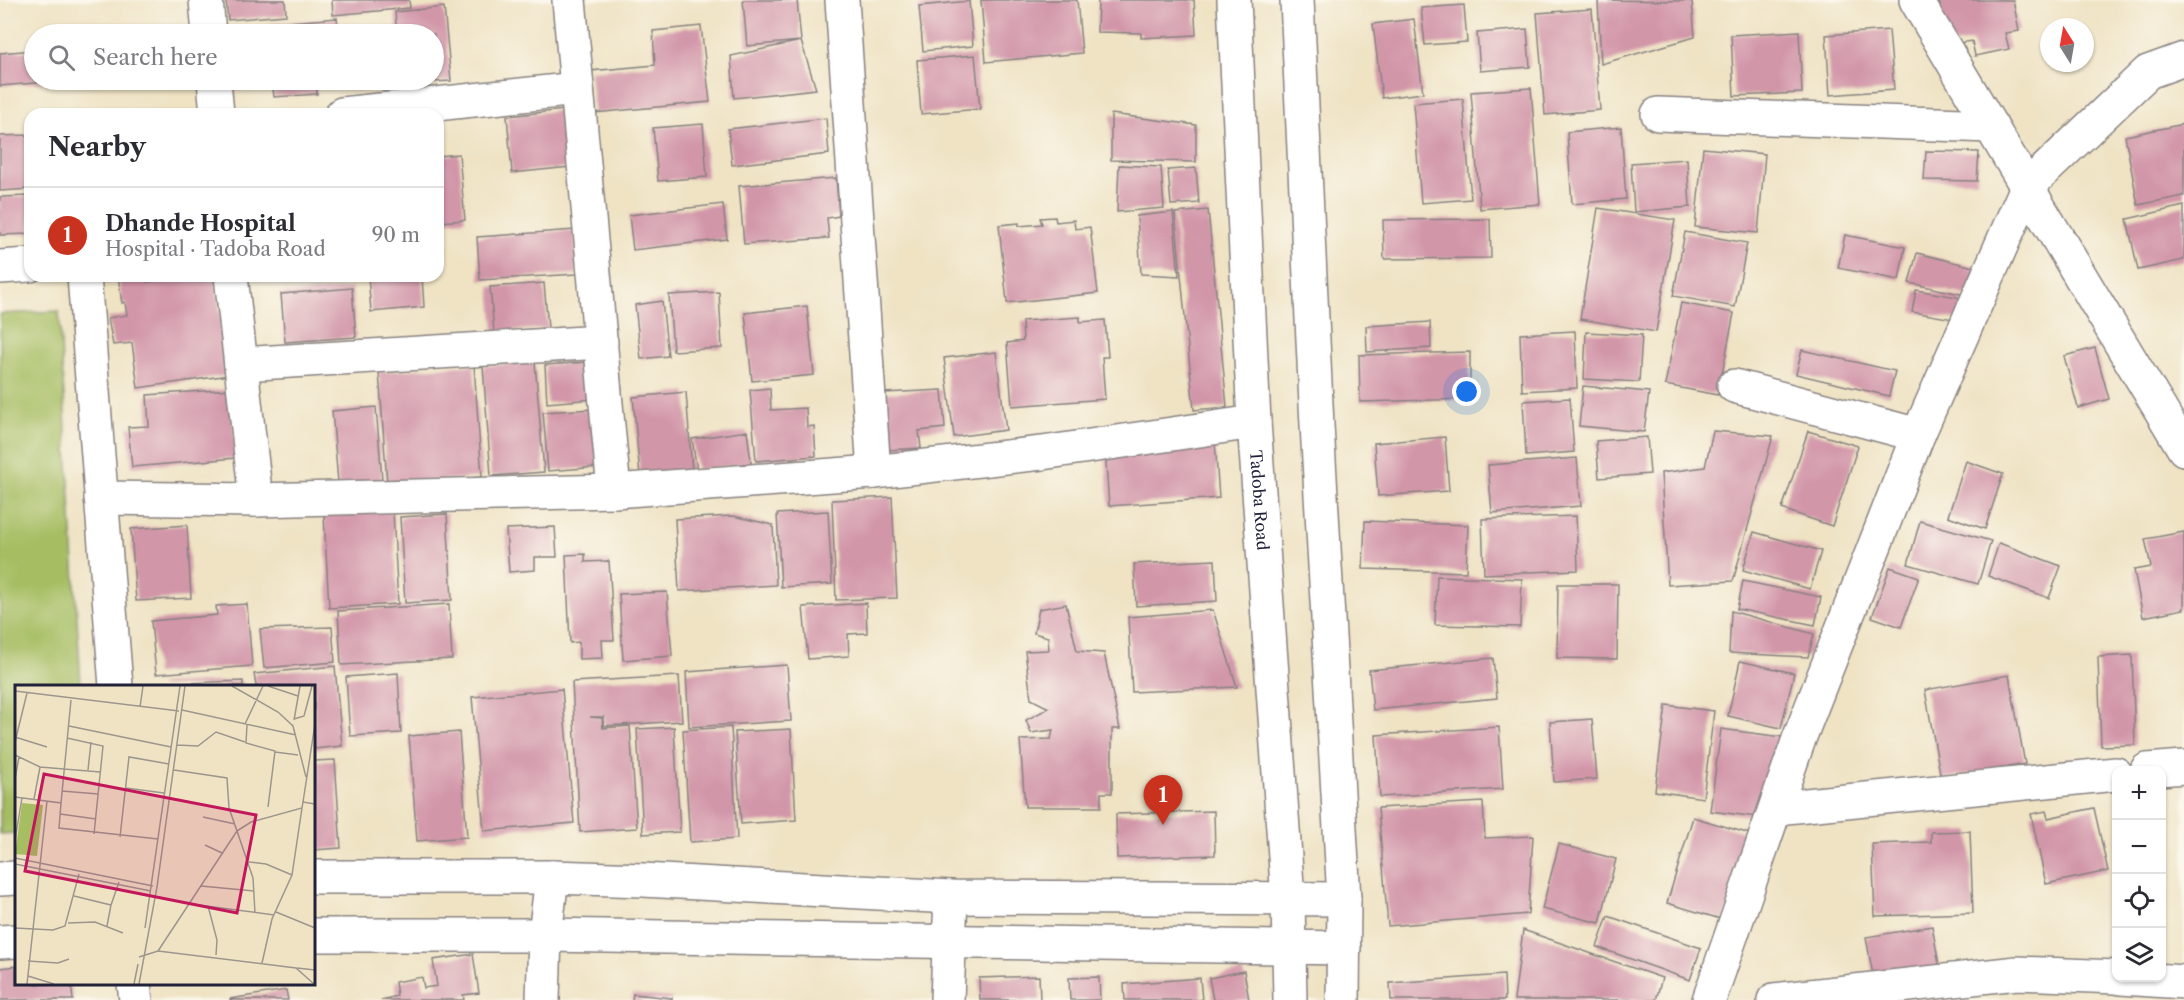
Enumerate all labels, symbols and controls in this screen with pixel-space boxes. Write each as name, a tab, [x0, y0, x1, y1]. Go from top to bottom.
north arrow	[2040, 18, 2094, 72]
search box	[24, 24, 444, 90]
icon: search	[45, 41, 78, 74]
text: Search here	[93, 44, 218, 71]
text: Nearby	[48, 131, 146, 163]
text: Dhande Hospital	[105, 210, 296, 237]
text: 1	[63, 223, 72, 247]
text: 90 m	[372, 223, 420, 247]
text: Hospital · Tadoba Road	[105, 237, 326, 261]
your location	[1452, 377, 1481, 406]
street label: Tadoba Road	[1246, 450, 1273, 551]
inset map	[15, 685, 315, 985]
map controls	[2112, 766, 2166, 982]
button: +	[2112, 766, 2166, 820]
pin: 1	[1144, 776, 1182, 825]
button: −	[2112, 820, 2166, 874]
button: locate	[2112, 874, 2166, 928]
button: layers	[2112, 928, 2166, 982]

